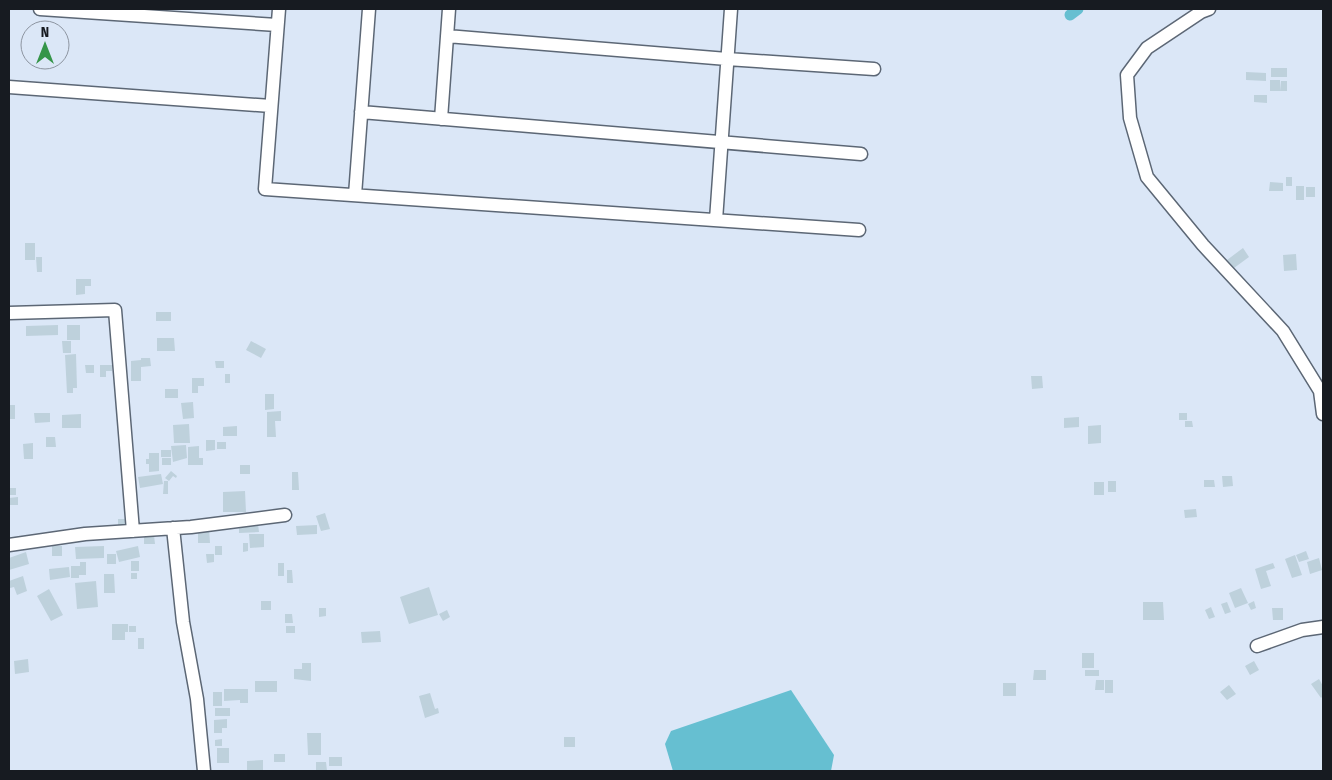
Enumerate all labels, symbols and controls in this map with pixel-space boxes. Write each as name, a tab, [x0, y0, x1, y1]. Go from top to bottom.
north arrow	[20, 20, 70, 70]
text: N	[41, 24, 49, 41]

